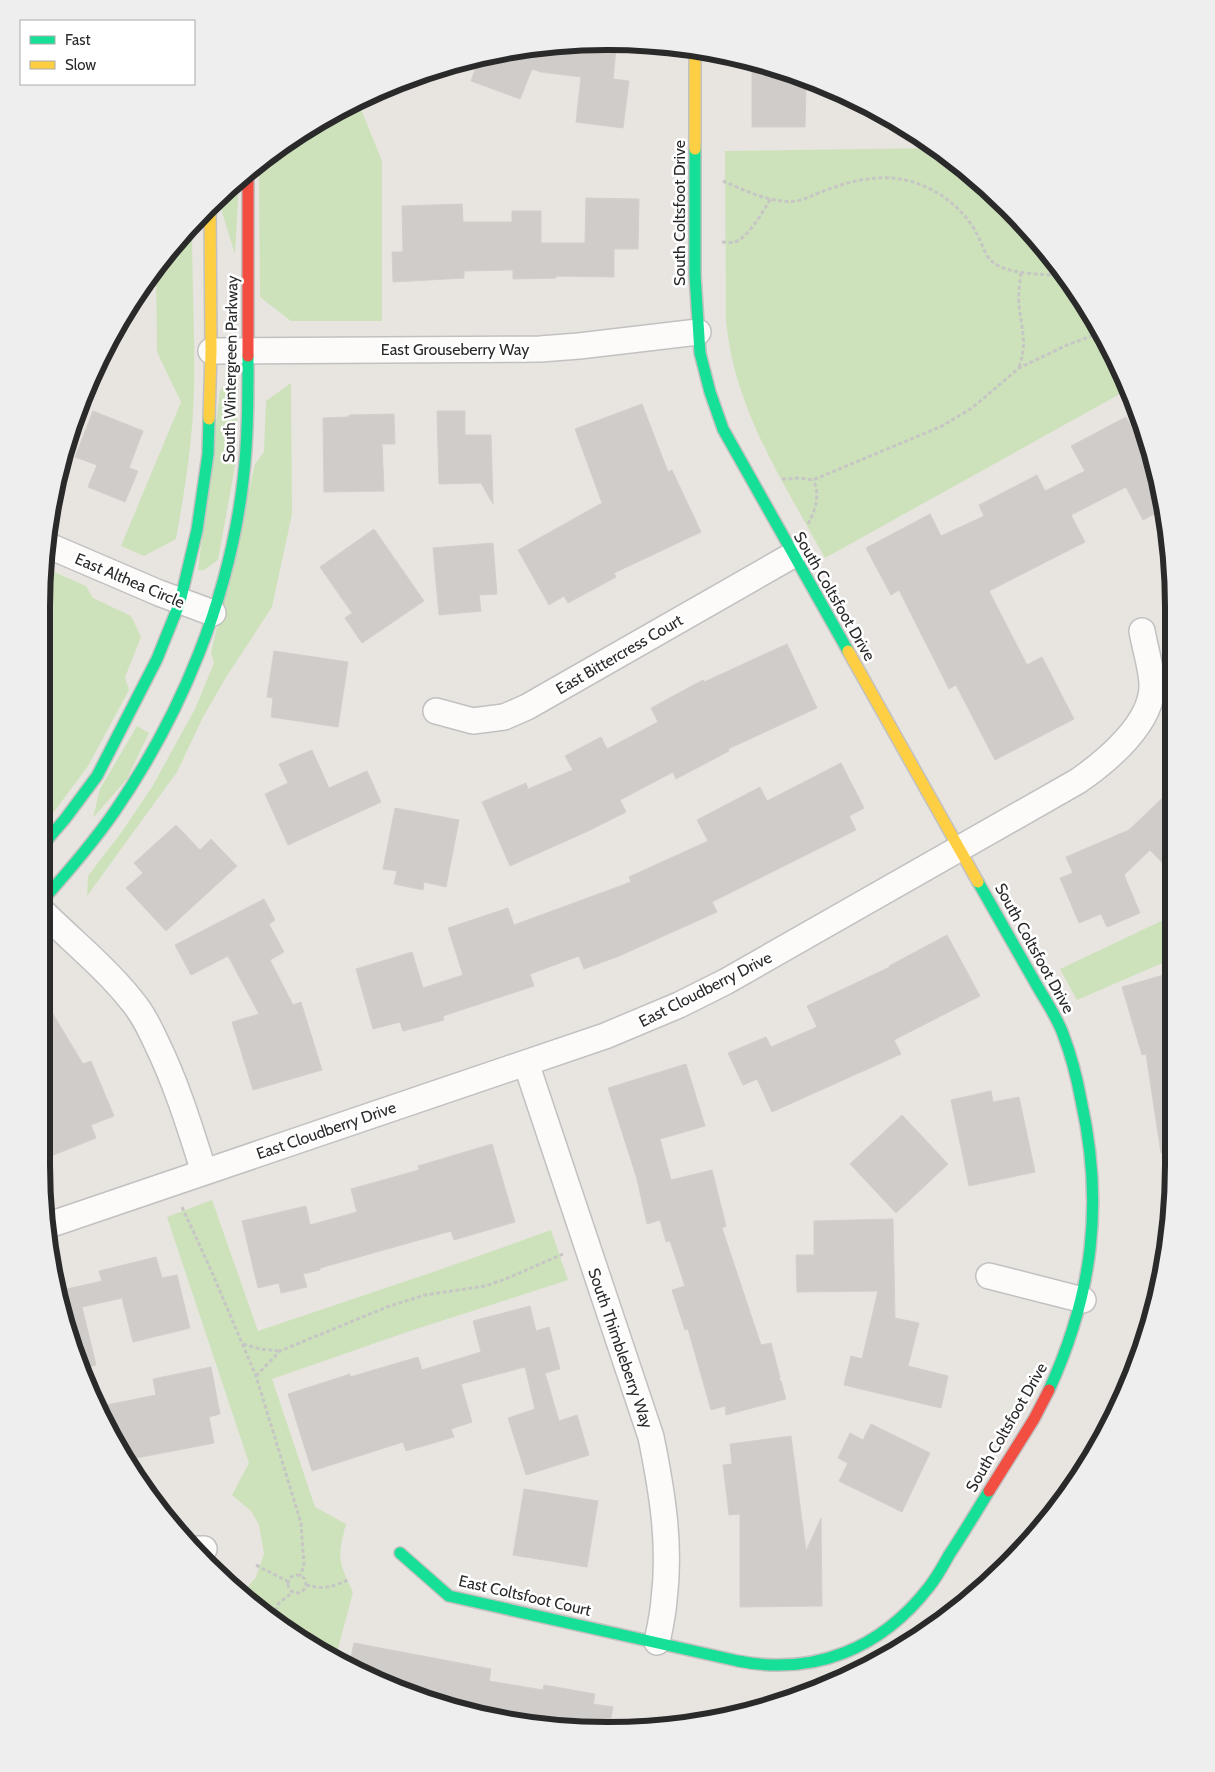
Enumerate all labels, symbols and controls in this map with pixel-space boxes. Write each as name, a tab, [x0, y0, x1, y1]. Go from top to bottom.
legend	[20, 20, 195, 85]
text: Fast	[65, 31, 90, 49]
text: Slow	[65, 56, 96, 74]
street label: South Coltsfoot Drive	[670, 140, 689, 286]
street label: South Wintergreen Parkway	[219, 275, 242, 463]
street label: East Grouseberry Way	[381, 340, 529, 359]
street label: South Coltsfoot Drive	[790, 528, 879, 664]
street label: East Althea Circle	[72, 549, 187, 612]
street label: East Bittercress Court	[552, 610, 687, 698]
street label: South Coltsfoot Drive	[991, 880, 1078, 1017]
street label: East Cloudberry Drive	[636, 948, 775, 1031]
street label: East Cloudberry Drive	[254, 1098, 399, 1163]
street label: South Thimbleberry Way	[584, 1266, 657, 1431]
street label: South Coltsfoot Drive	[962, 1359, 1051, 1495]
street label: East Coltsfoot Court	[457, 1571, 593, 1620]

